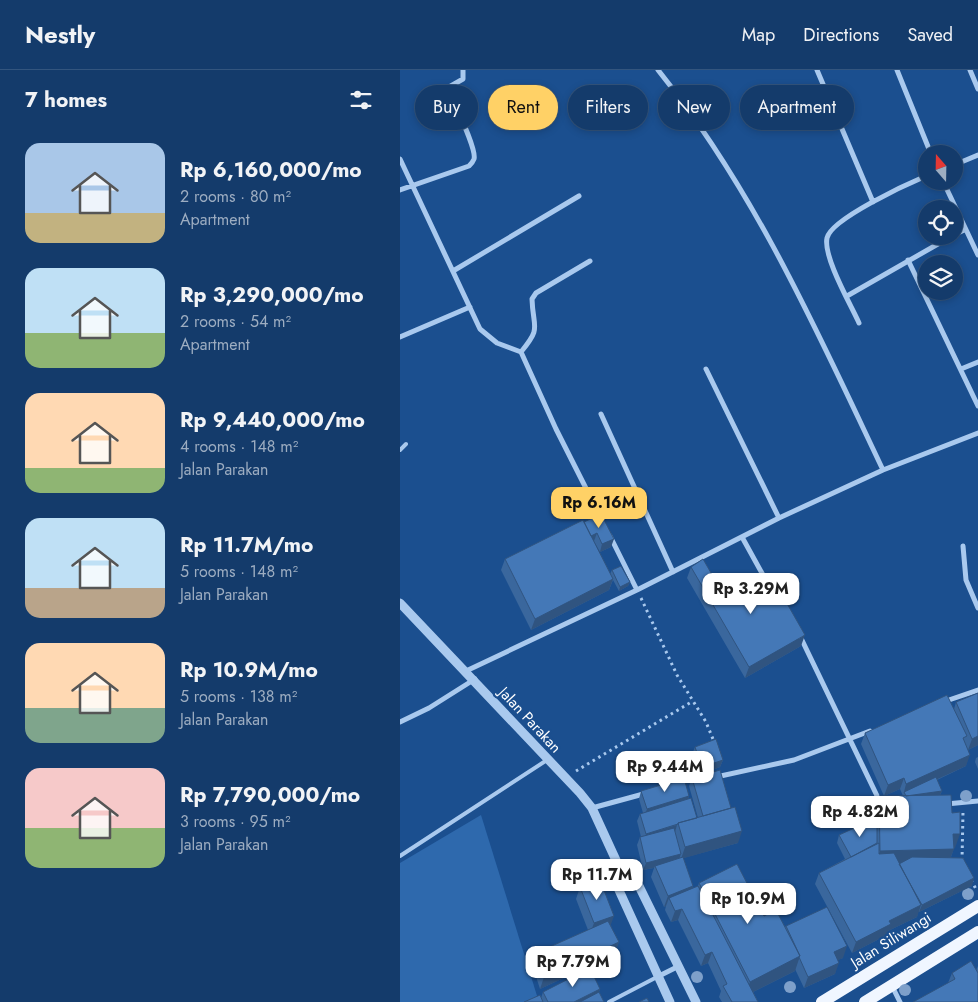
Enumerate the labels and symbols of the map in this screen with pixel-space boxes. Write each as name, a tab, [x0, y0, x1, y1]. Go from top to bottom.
north arrow	[918, 145, 962, 190]
pin: Rp 6.16M	[547, 486, 651, 529]
pin: Rp 3.29M	[699, 572, 803, 615]
street label: Jalan Parakan	[492, 681, 566, 758]
pin: Rp 9.44M	[613, 750, 717, 793]
pin: Rp 4.82M	[808, 796, 912, 838]
pin: Rp 11.7M	[545, 858, 649, 901]
pin: Rp 10.9M	[696, 882, 800, 925]
street label: Jalan Siliwangi	[845, 907, 935, 975]
pin: Rp 7.79M	[521, 946, 625, 988]

